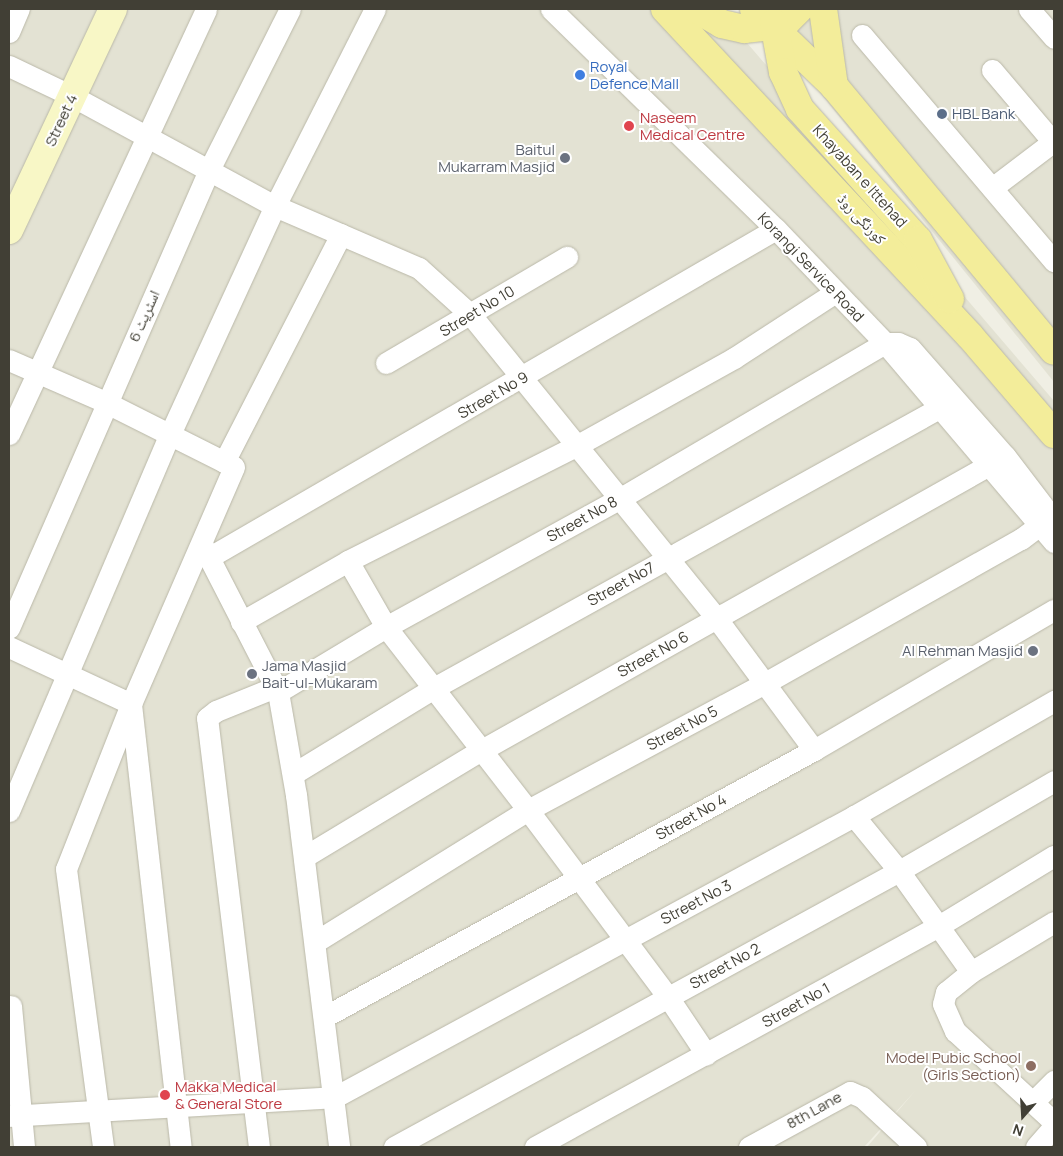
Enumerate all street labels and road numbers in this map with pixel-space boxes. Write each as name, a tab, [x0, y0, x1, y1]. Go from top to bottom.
street label: Street 4	[41, 91, 81, 149]
street label: Khayaban e Ittehad	[809, 121, 911, 231]
street label: کورنگی روڈ	[834, 190, 890, 248]
street label: Korangi Service Road	[754, 209, 868, 325]
street label: Street No 10	[436, 282, 518, 340]
street label: اسٹریٹ 6	[125, 287, 163, 345]
street label: Street No 9	[455, 368, 531, 422]
street label: Street No 8	[544, 492, 620, 546]
street label: Street No7	[584, 558, 658, 610]
street label: Street No 6	[614, 627, 692, 681]
street label: Street No 5	[643, 702, 721, 754]
street label: Street No 4	[653, 790, 729, 844]
street label: Street No 3	[658, 876, 734, 928]
street label: Street No 2	[687, 939, 763, 993]
street label: Street No 1	[759, 979, 833, 1031]
street label: 8th Lane	[783, 1088, 845, 1132]

